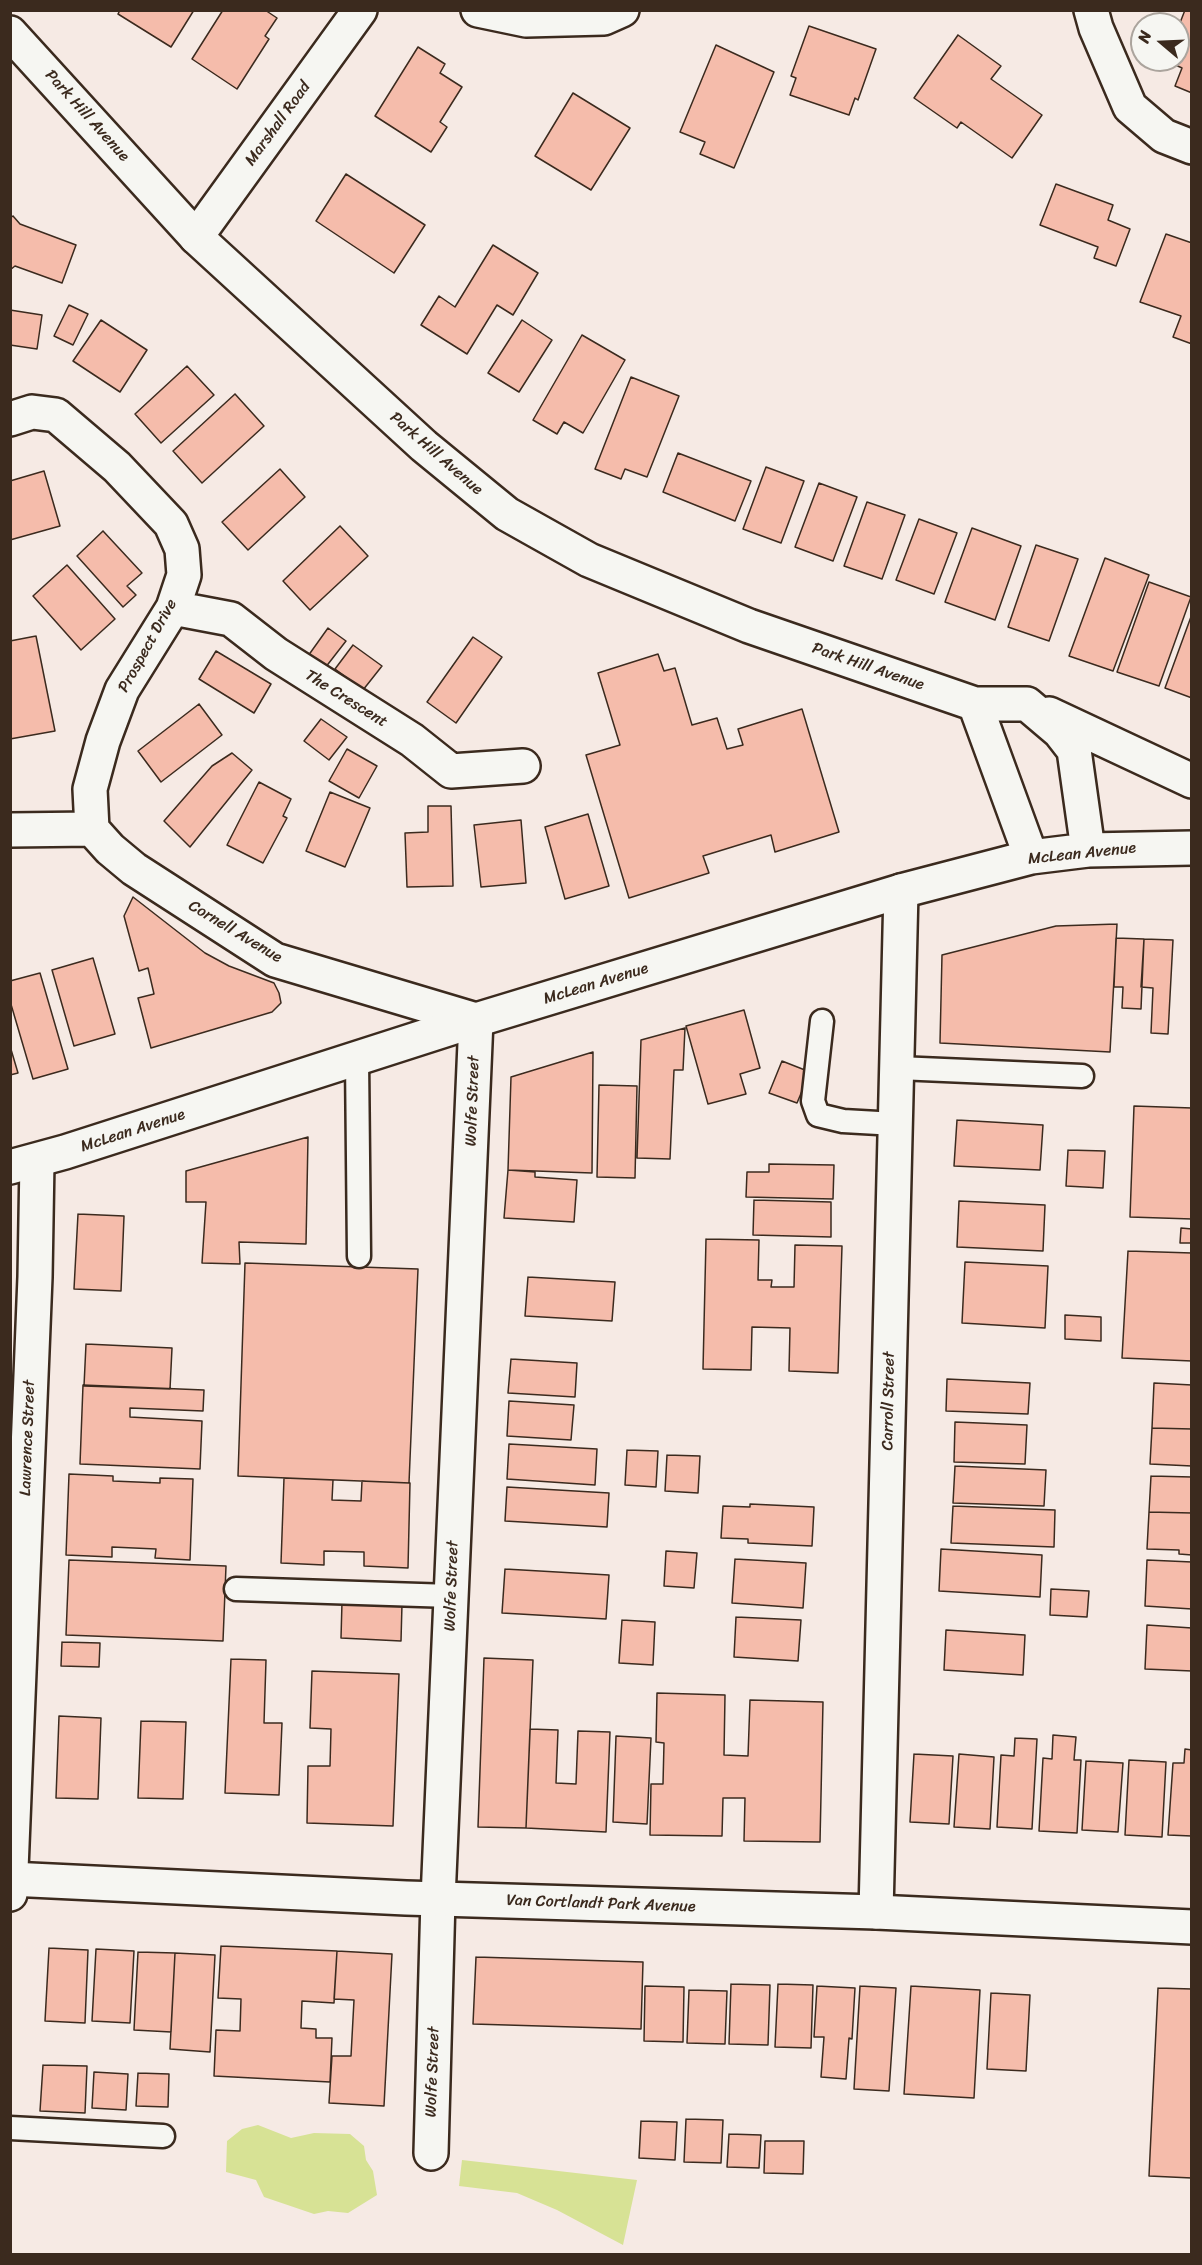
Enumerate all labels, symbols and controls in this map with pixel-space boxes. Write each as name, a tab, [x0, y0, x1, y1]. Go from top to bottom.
north arrow	[1130, 12, 1190, 72]
text: N	[1129, 27, 1160, 47]
street label: Park Hill Avenue	[41, 66, 133, 166]
street label: Marshall Road	[241, 78, 315, 170]
street label: Park Hill Avenue	[386, 408, 486, 500]
street label: Prospect Drive	[114, 596, 182, 696]
street label: Park Hill Avenue	[810, 639, 926, 695]
street label: The Crescent	[301, 666, 391, 732]
street label: McLean Avenue	[1027, 839, 1137, 869]
street label: Cornell Avenue	[185, 897, 285, 967]
street label: McLean Avenue	[541, 959, 651, 1009]
street label: Wolfe Street	[462, 1055, 484, 1147]
street label: McLean Avenue	[78, 1105, 188, 1157]
street label: Carroll Street	[879, 1351, 899, 1451]
street label: Lawrence Street	[16, 1380, 40, 1496]
street label: Wolfe Street	[441, 1540, 463, 1632]
street label: Van Cortlandt Park Avenue	[506, 1891, 696, 1917]
street label: Wolfe Street	[422, 2026, 444, 2118]

